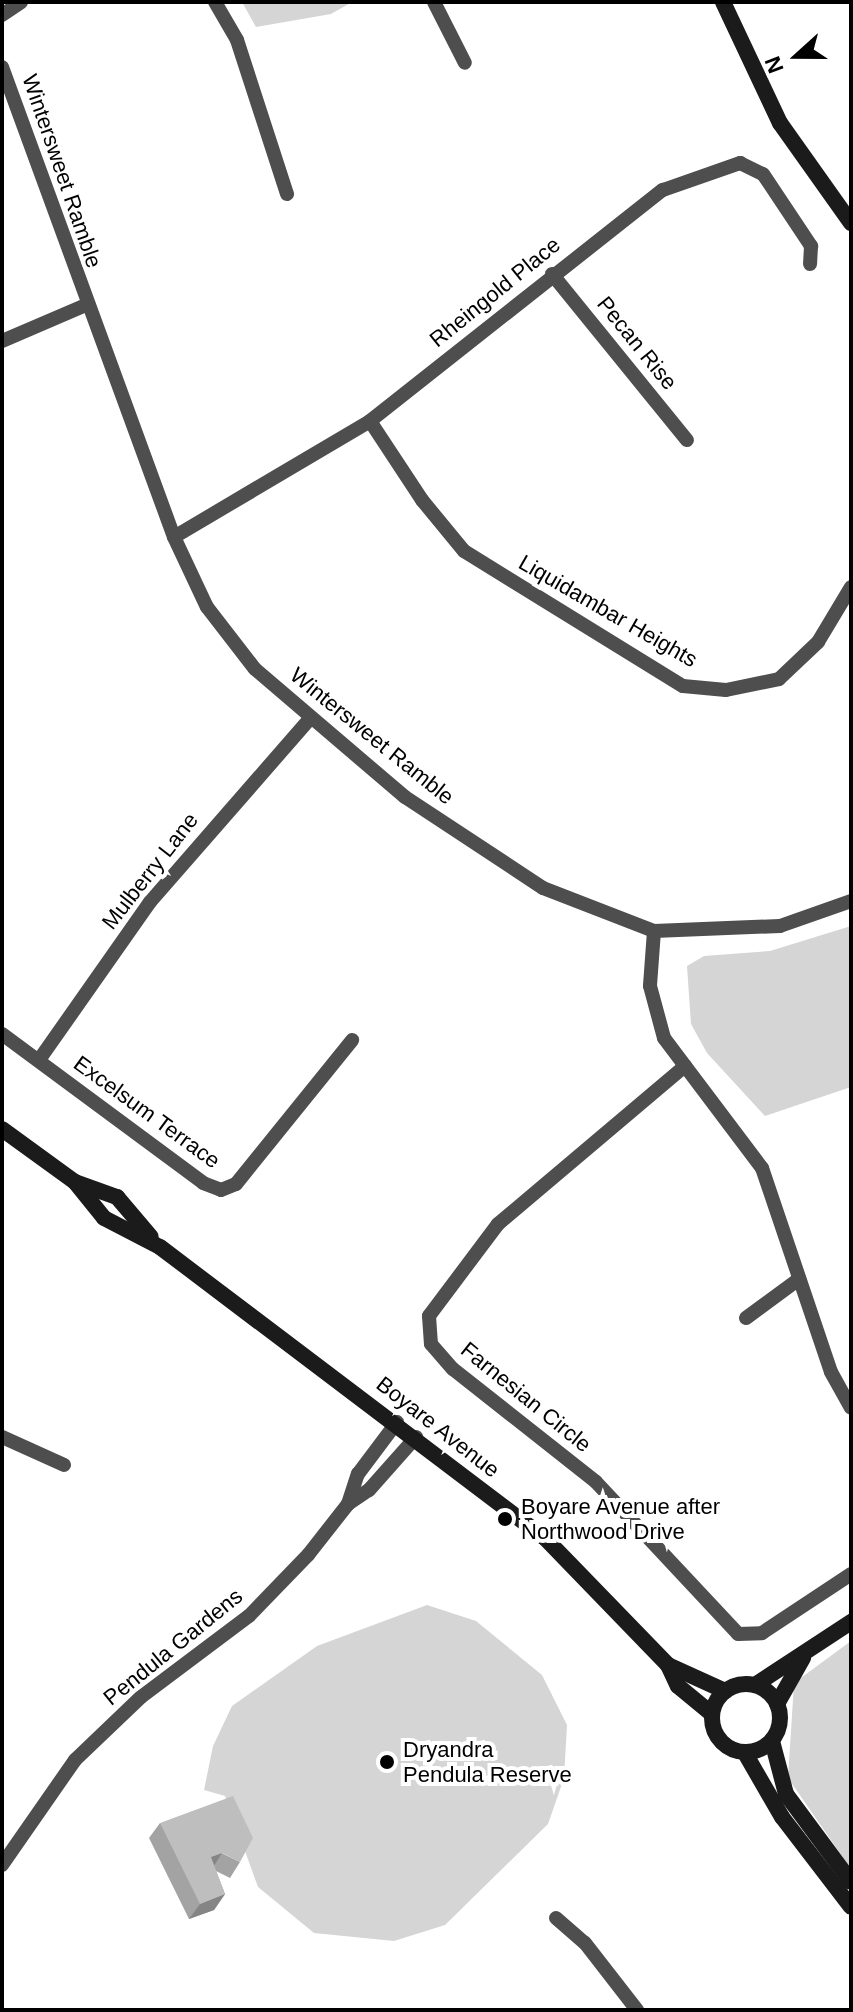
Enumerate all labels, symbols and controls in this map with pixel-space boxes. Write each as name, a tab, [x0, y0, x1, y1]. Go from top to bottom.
north arrow	[757, 16, 837, 96]
text: N	[760, 53, 789, 77]
street label: Wintersweet Ramble	[16, 71, 108, 271]
street label: Rheingold Place	[424, 231, 566, 353]
street label: Pecan Rise	[591, 291, 683, 395]
street label: Liquidambar Heights	[514, 549, 702, 673]
street label: Wintersweet Ramble	[285, 662, 459, 810]
street label: Mulberry Lane	[96, 807, 204, 935]
street label: Excelsum Terrace	[69, 1050, 225, 1174]
street label: Farnesian Circle	[455, 1336, 597, 1458]
street label: Boyare Avenue	[371, 1370, 505, 1484]
place label: Boyare Avenue after Northwood Drive	[521, 1493, 721, 1544]
marker: Boyare Avenue after Northwood Drive	[496, 1510, 514, 1528]
street label: Pendula Gardens	[98, 1583, 248, 1711]
place label: Dryandra Pendula Reserve	[403, 1736, 572, 1788]
marker: Dryandra Pendula Reserve	[378, 1753, 396, 1771]

